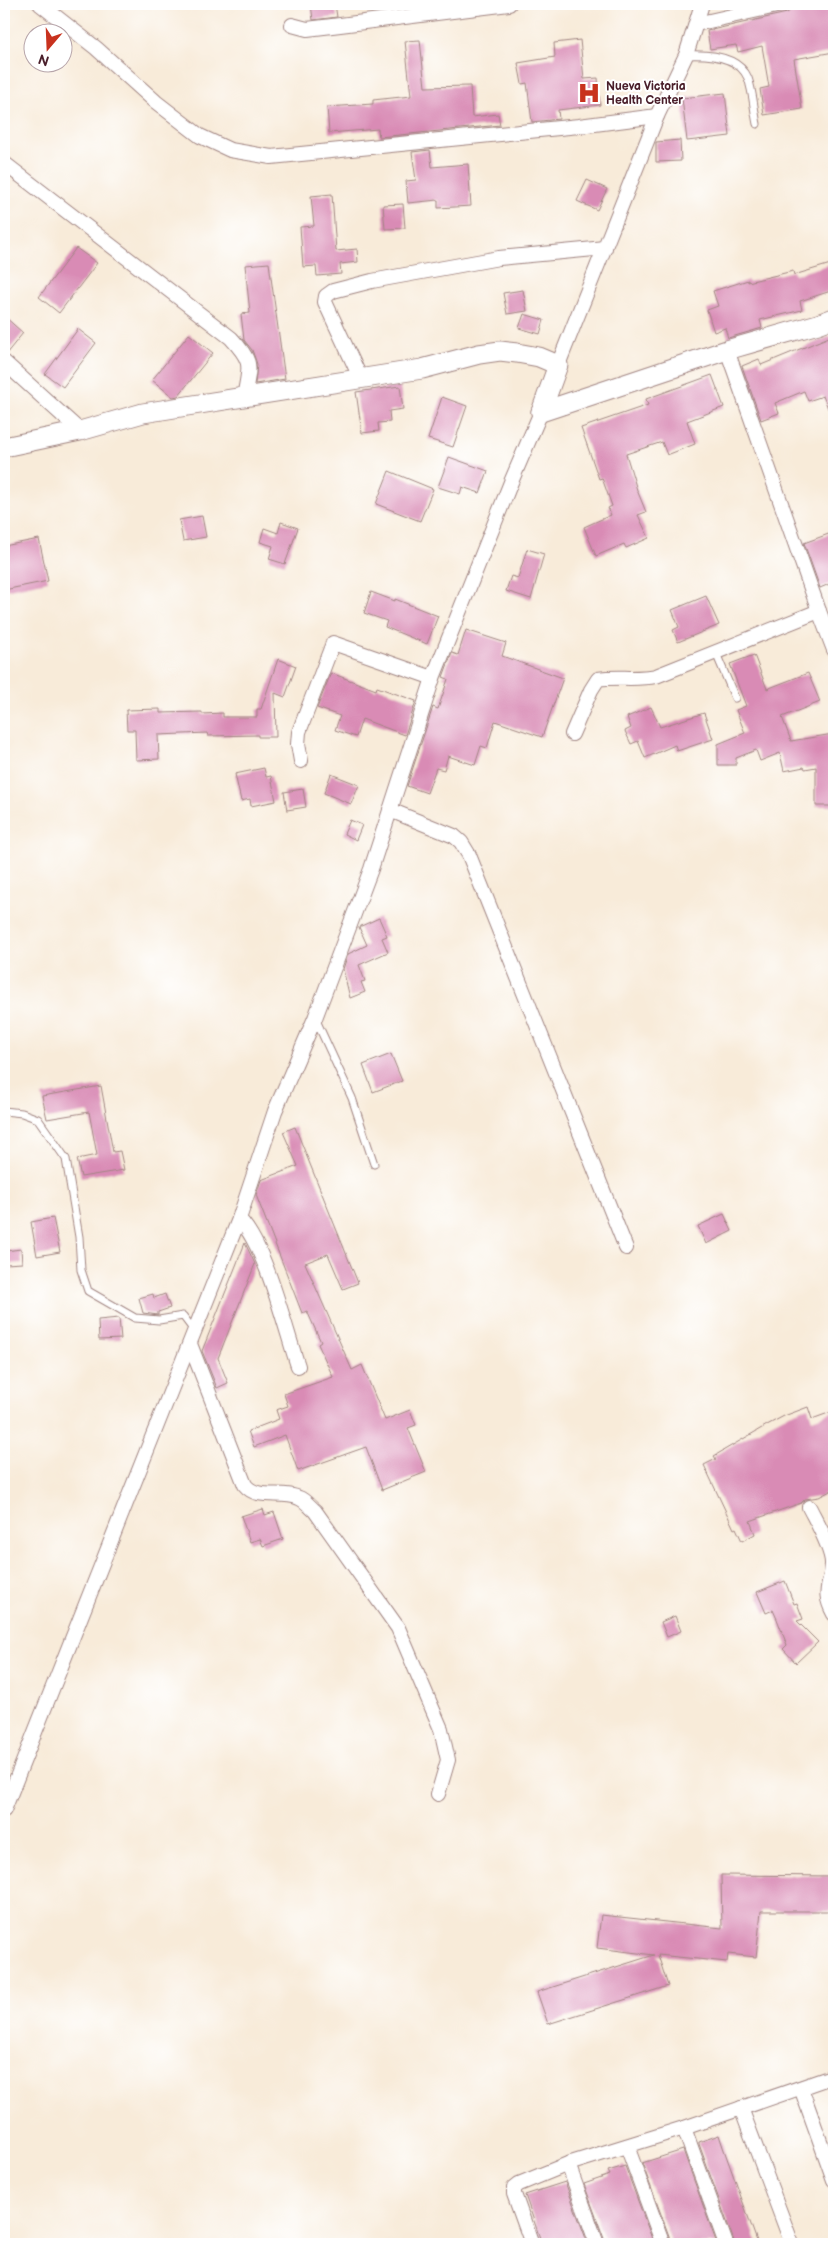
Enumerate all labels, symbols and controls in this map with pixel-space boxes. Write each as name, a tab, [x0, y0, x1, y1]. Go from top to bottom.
north arrow	[22, 22, 72, 72]
text: N	[36, 50, 52, 70]
place label: Nueva Victoria Health Center	[606, 79, 686, 108]
hospital icon: Nueva Victoria Health Center	[576, 80, 602, 106]

